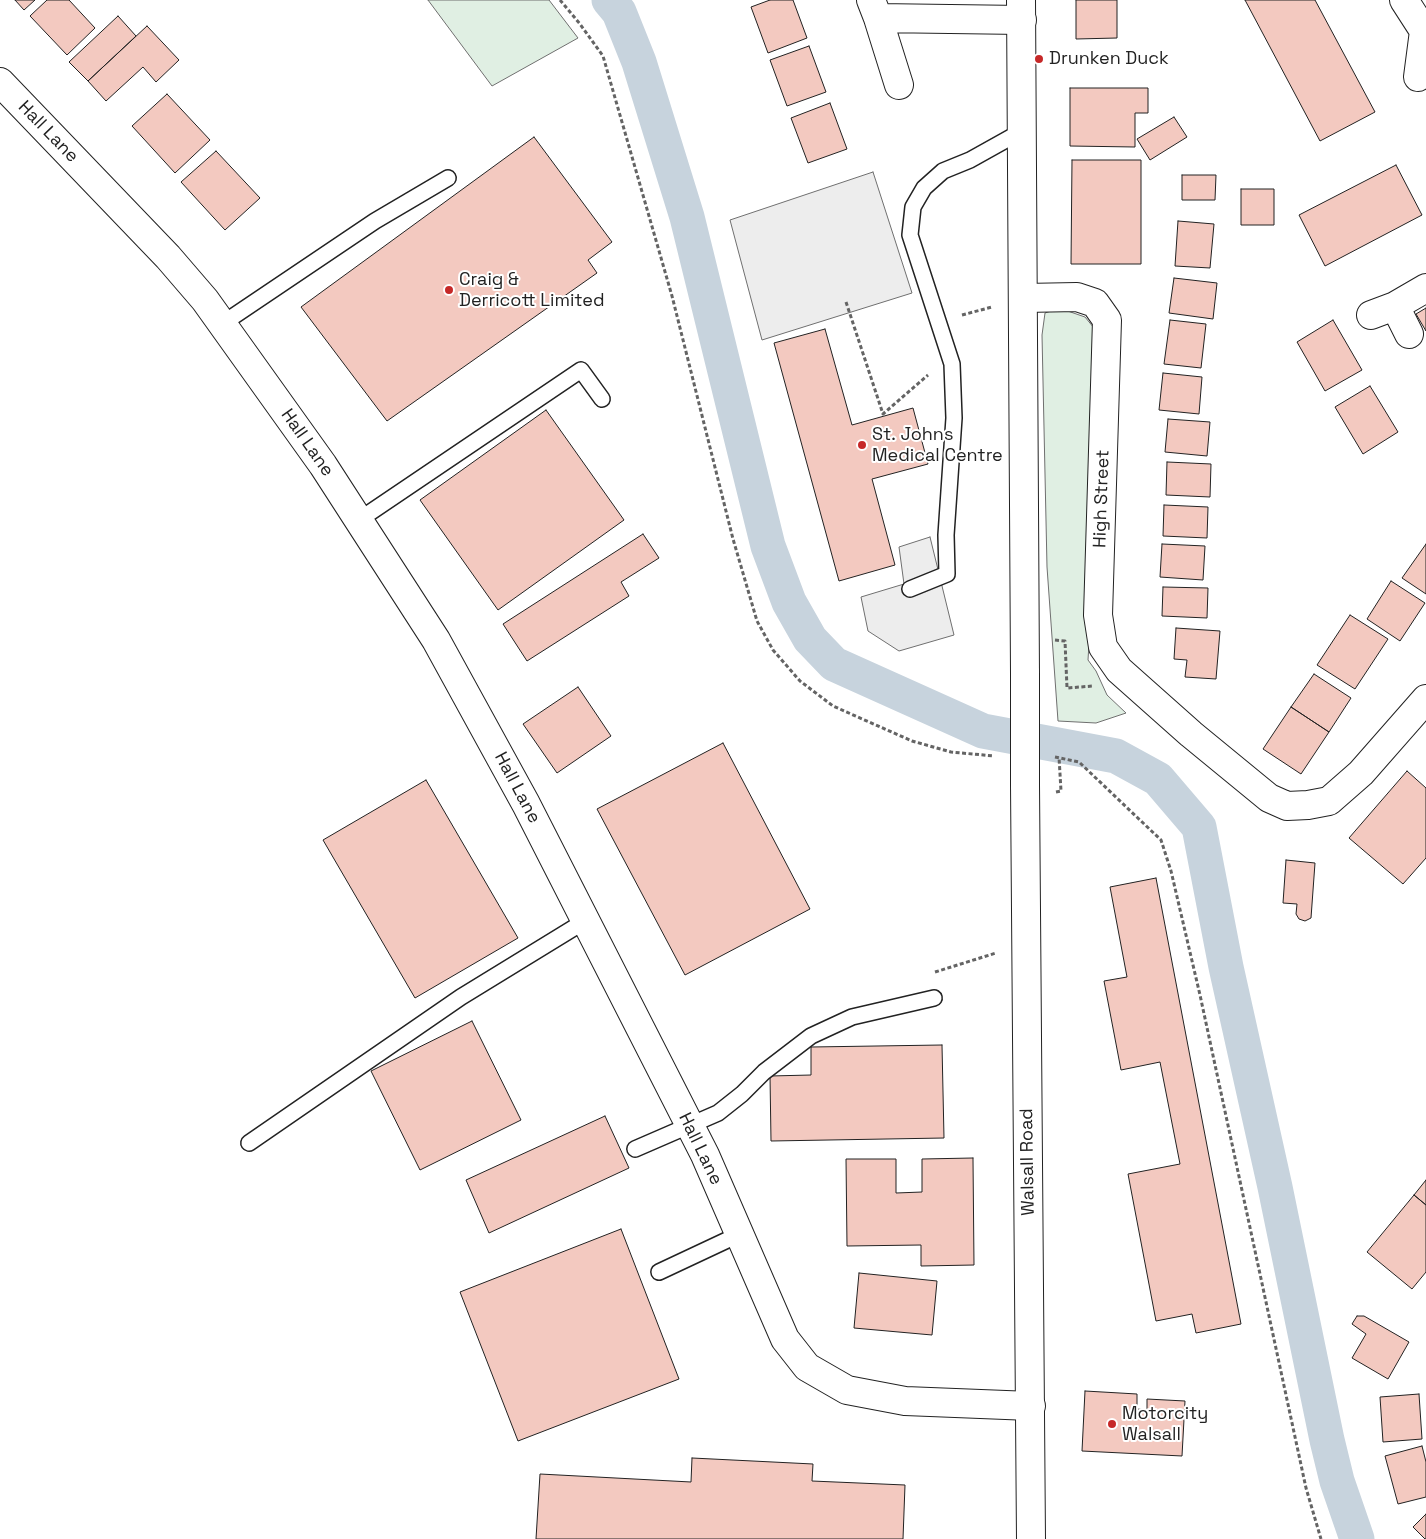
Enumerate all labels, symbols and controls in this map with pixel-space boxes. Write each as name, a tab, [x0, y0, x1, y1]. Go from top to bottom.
place label: Drunken Duck	[1049, 48, 1169, 70]
marker: Drunken Duck	[1033, 53, 1045, 65]
street label: Hall Lane	[13, 97, 83, 167]
place label: Craig & Derricott Limited	[459, 269, 604, 312]
marker: Craig & Derricott Limited	[443, 284, 455, 296]
street label: Hall Lane	[276, 405, 338, 481]
place label: St. Johns Medical Centre	[872, 424, 1003, 466]
marker: St. Johns Medical Centre	[856, 439, 868, 451]
street label: High Street	[1089, 449, 1115, 549]
street label: Hall Lane	[489, 749, 545, 827]
street label: Walsall Road	[1016, 1108, 1040, 1216]
street label: Hall Lane	[673, 1109, 727, 1189]
place label: Motorcity Walsall	[1122, 1403, 1208, 1446]
marker: Motorcity Walsall	[1106, 1418, 1118, 1430]

